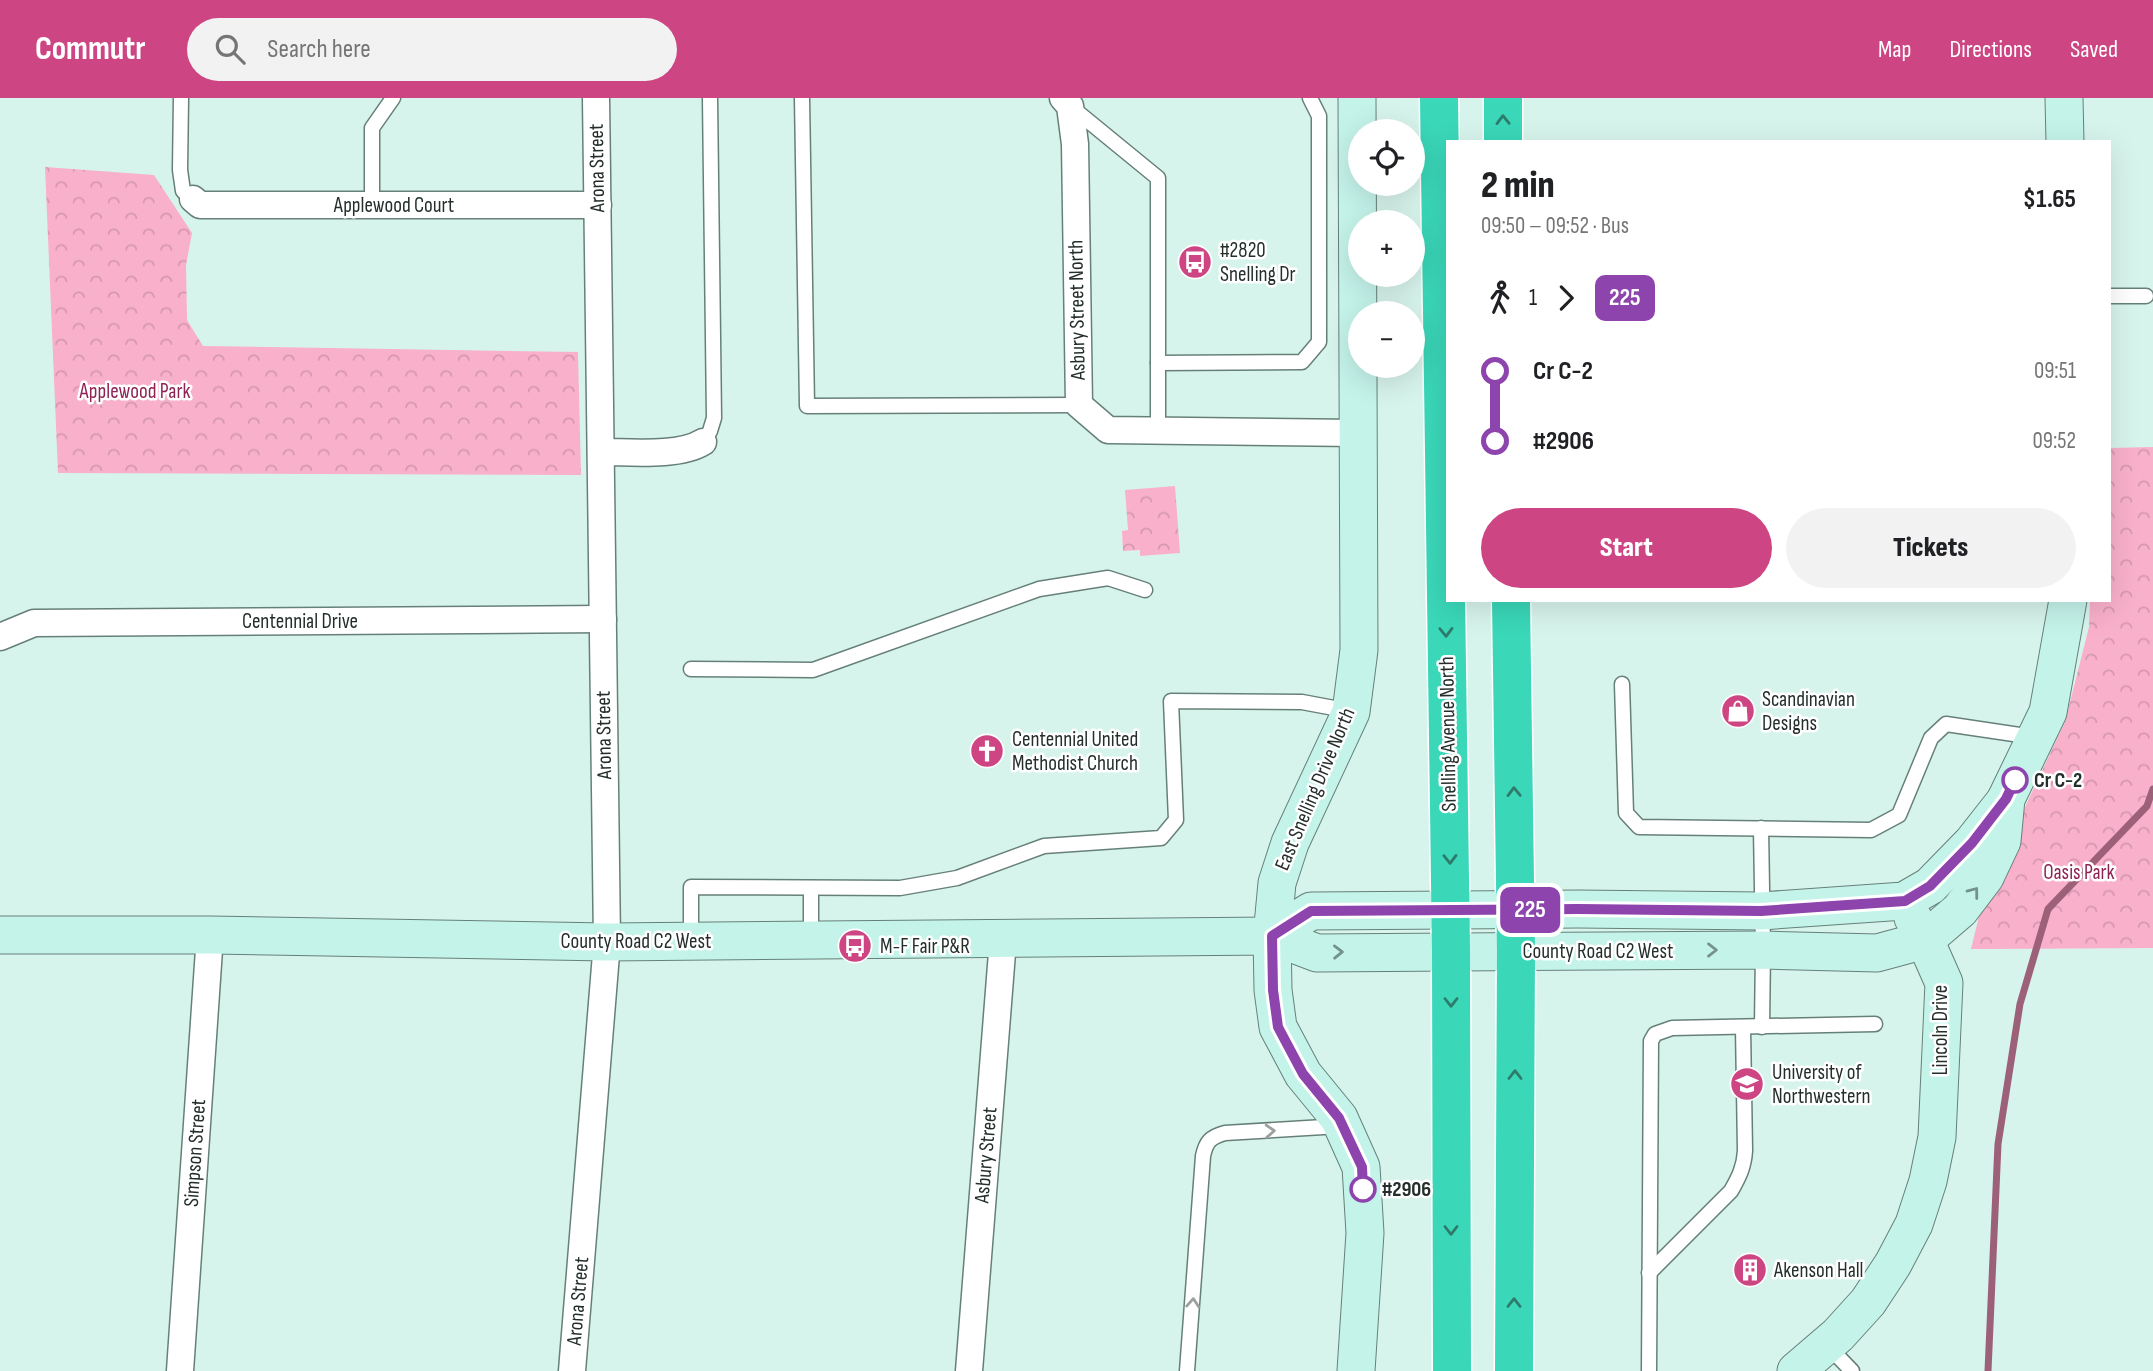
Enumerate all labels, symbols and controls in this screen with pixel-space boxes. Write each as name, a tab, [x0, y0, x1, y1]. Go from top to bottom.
search box	[187, 18, 677, 81]
text: Commutr	[35, 29, 145, 69]
icon: search	[211, 30, 249, 68]
text: Search here	[267, 34, 371, 65]
text: Map	[1878, 35, 1911, 64]
text: Directions	[1949, 35, 2032, 64]
text: Saved	[2070, 35, 2118, 64]
one-way arrow	[1495, 114, 1511, 125]
map controls	[1348, 119, 1425, 378]
button: locate	[1348, 119, 1425, 196]
street label: Arona Street	[584, 124, 610, 213]
text: 2 min	[1481, 163, 1555, 208]
text: $1.65	[2023, 184, 2076, 215]
street label: Applewood Court	[333, 193, 454, 218]
button: +	[1348, 210, 1425, 287]
text: 09:50 – 09:52 · Bus	[1481, 212, 1629, 240]
place label: #2820 Snelling Dr	[1220, 238, 1296, 287]
street label: Asbury Street North	[1063, 240, 1091, 381]
bus stop icon: #2820 Snelling Dr	[1176, 243, 1214, 281]
icon: walk	[1481, 279, 1519, 317]
icon: forward	[1547, 279, 1585, 317]
text: 225	[1609, 283, 1641, 312]
text: 1	[1529, 284, 1537, 312]
button: −	[1348, 301, 1425, 378]
text: Cr C-2	[1533, 356, 1593, 387]
text: 09:51	[2034, 357, 2076, 385]
park label: Applewood Park	[78, 379, 191, 404]
text: #2906	[1533, 426, 1594, 457]
text: 09:52	[2033, 427, 2076, 455]
button: Start	[1481, 508, 1772, 588]
button: Tickets	[1786, 508, 2076, 588]
street label: Centennial Drive	[242, 609, 358, 634]
one-way arrow	[1439, 626, 1454, 637]
street label: Snelling Avenue North	[1434, 656, 1462, 812]
place label: Scandinavian Designs	[1762, 687, 1855, 736]
street label: Arona Street	[591, 691, 617, 780]
shop icon: Scandinavian Designs	[1719, 692, 1757, 730]
street label: East Snelling Drive North	[1269, 704, 1361, 874]
place label: Centennial United Methodist Church	[1012, 727, 1138, 776]
church icon: Centennial United Methodist Church	[968, 732, 1006, 770]
marker: Cr C-2	[2002, 767, 2028, 793]
place label: Cr C-2	[2034, 768, 2082, 793]
one-way arrow	[1506, 787, 1521, 798]
one-way arrow	[1442, 854, 1458, 865]
park label: Oasis Park	[2043, 860, 2115, 885]
line badge: 225	[1490, 887, 1570, 933]
one-way arrow	[1965, 887, 1978, 900]
text: 225	[1514, 895, 1546, 924]
bus stop icon: M-F Fair P&R	[836, 927, 874, 965]
street label: County Road C2 West	[561, 929, 711, 954]
place label: M-F Fair P&R	[880, 934, 970, 959]
street label: County Road C2 West	[1523, 939, 1673, 964]
one-way arrow	[1708, 942, 1718, 958]
one-way arrow	[1333, 944, 1344, 960]
street label: Lincoln Drive	[1928, 985, 1953, 1075]
one-way arrow	[1443, 998, 1459, 1008]
place label: University of Northwestern	[1772, 1060, 1870, 1109]
school or university icon: University of Northwestern	[1728, 1065, 1766, 1103]
one-way arrow	[1507, 1070, 1523, 1080]
street label: Simpson Street	[179, 1098, 211, 1208]
street label: Asbury Street	[969, 1106, 1003, 1205]
one-way arrow	[1265, 1123, 1276, 1138]
marker: #2906	[1350, 1176, 1376, 1202]
place label: #2906	[1382, 1177, 1431, 1202]
one-way arrow	[1443, 1225, 1459, 1236]
building icon: Akenson Hall	[1731, 1251, 1769, 1289]
street label: Arona Street	[562, 1256, 594, 1347]
place label: Akenson Hall	[1773, 1258, 1864, 1283]
one-way arrow	[1185, 1297, 1200, 1308]
one-way arrow	[1506, 1297, 1522, 1308]

